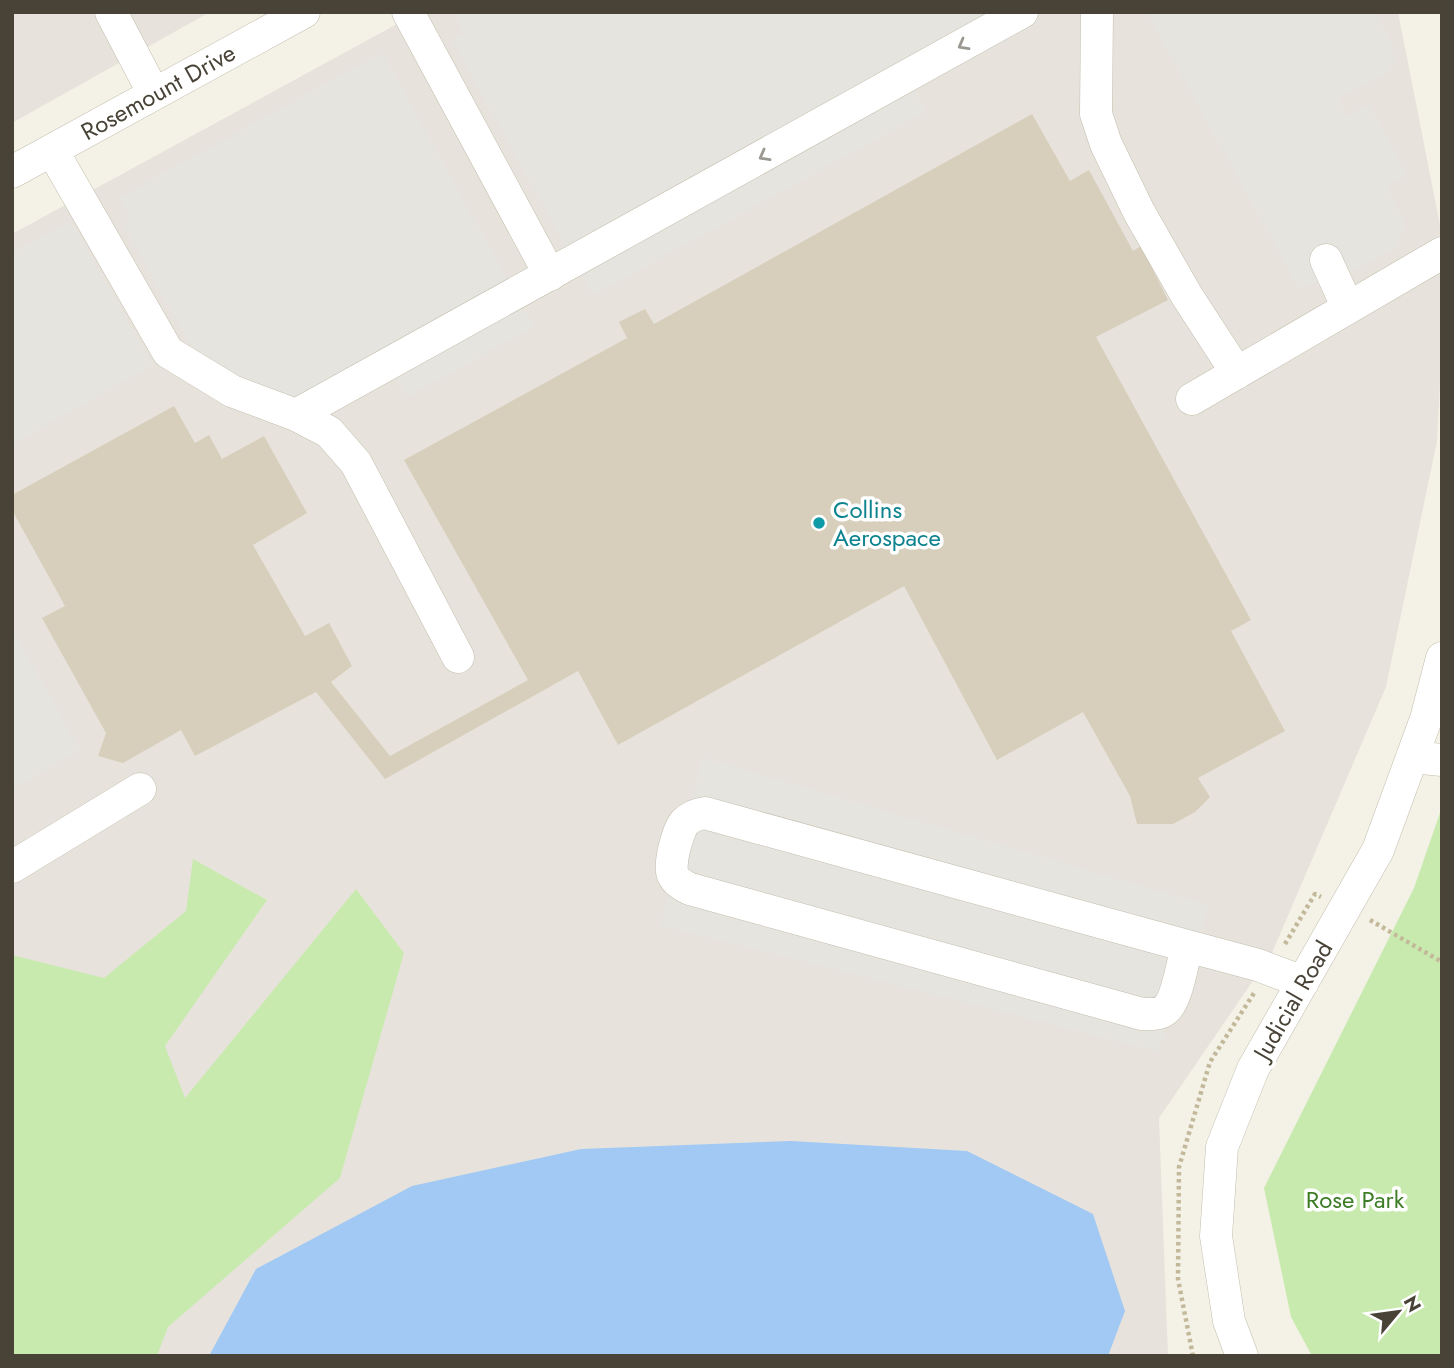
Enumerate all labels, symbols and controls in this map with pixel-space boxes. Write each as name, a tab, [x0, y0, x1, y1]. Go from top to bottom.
street label: Rosemount Drive	[74, 35, 242, 149]
one-way arrow	[957, 37, 970, 50]
one-way arrow	[759, 148, 771, 161]
place label: Collins Aerospace	[833, 492, 941, 555]
marker: Collins Aerospace	[811, 515, 827, 531]
street label: Judicial Road	[1243, 934, 1341, 1069]
park label: Rose Park	[1306, 1182, 1405, 1217]
north arrow	[1363, 1277, 1433, 1347]
text: N	[1397, 1291, 1428, 1317]

